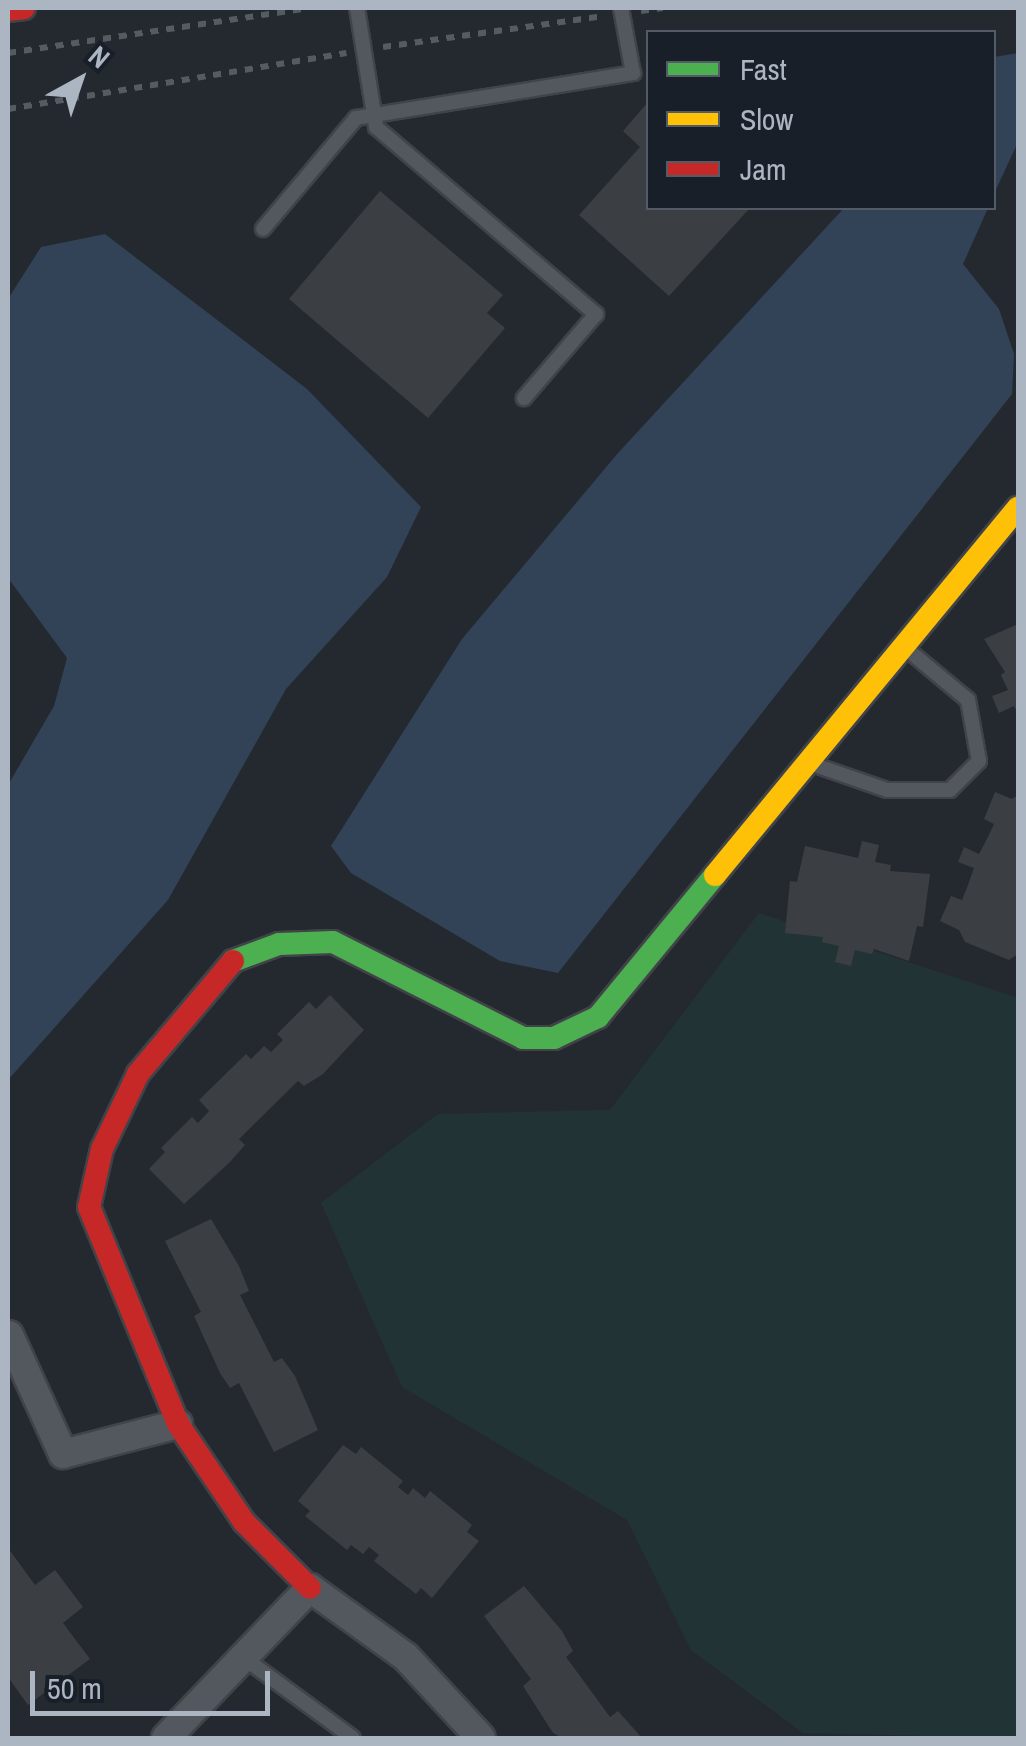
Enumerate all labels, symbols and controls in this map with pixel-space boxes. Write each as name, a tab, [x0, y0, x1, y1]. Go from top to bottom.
north arrow	[30, 30, 130, 130]
legend	[646, 30, 996, 210]
text: N	[81, 37, 118, 77]
text: Fast	[740, 49, 787, 89]
text: Slow	[740, 99, 793, 139]
text: Jam	[740, 149, 786, 189]
scale bar	[35, 1651, 275, 1713]
text: 50 m	[47, 1668, 102, 1708]

